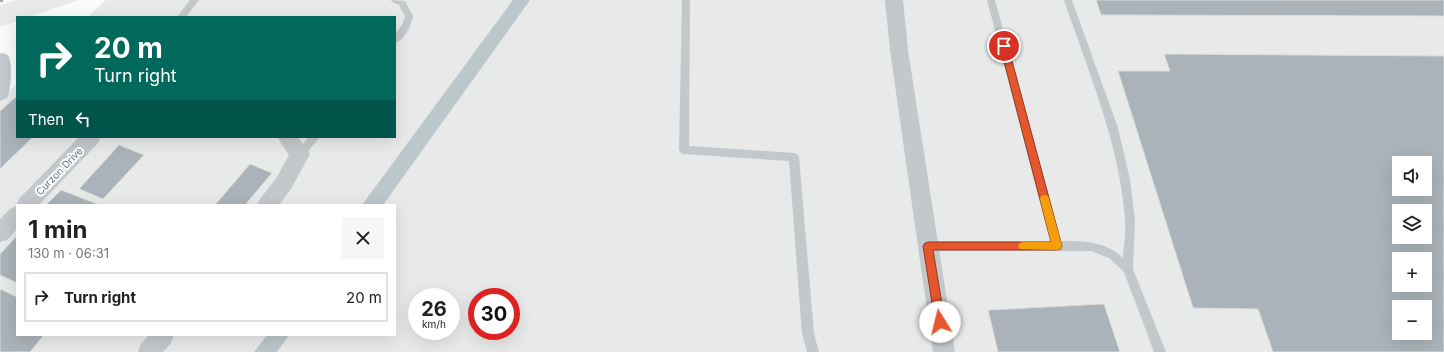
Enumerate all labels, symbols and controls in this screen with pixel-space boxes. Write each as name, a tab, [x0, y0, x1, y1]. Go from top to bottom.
pin	[987, 29, 1021, 63]
text: 20 m	[94, 31, 163, 65]
icon: right	[28, 32, 80, 84]
icon: arrive	[993, 35, 1015, 57]
text: Turn right	[94, 65, 177, 86]
icon: left	[72, 108, 94, 130]
text: Then	[28, 110, 64, 129]
street label: Curzon Drive	[33, 144, 85, 197]
map controls	[1392, 156, 1432, 340]
button: sound	[1392, 156, 1432, 196]
button: layers	[1392, 204, 1432, 244]
text: 1 min	[28, 215, 87, 244]
button: close	[342, 217, 384, 259]
text: 130 m · 06:31	[28, 245, 109, 261]
button: +	[1392, 252, 1432, 292]
icon: right	[30, 286, 52, 308]
text: Turn right	[64, 288, 136, 307]
text: 20 m	[346, 288, 382, 307]
speed limit sign: 30	[468, 288, 520, 340]
text: 26	[421, 297, 447, 321]
button: −	[1392, 300, 1432, 340]
position arrow	[919, 301, 961, 343]
text: km/h	[422, 318, 446, 330]

